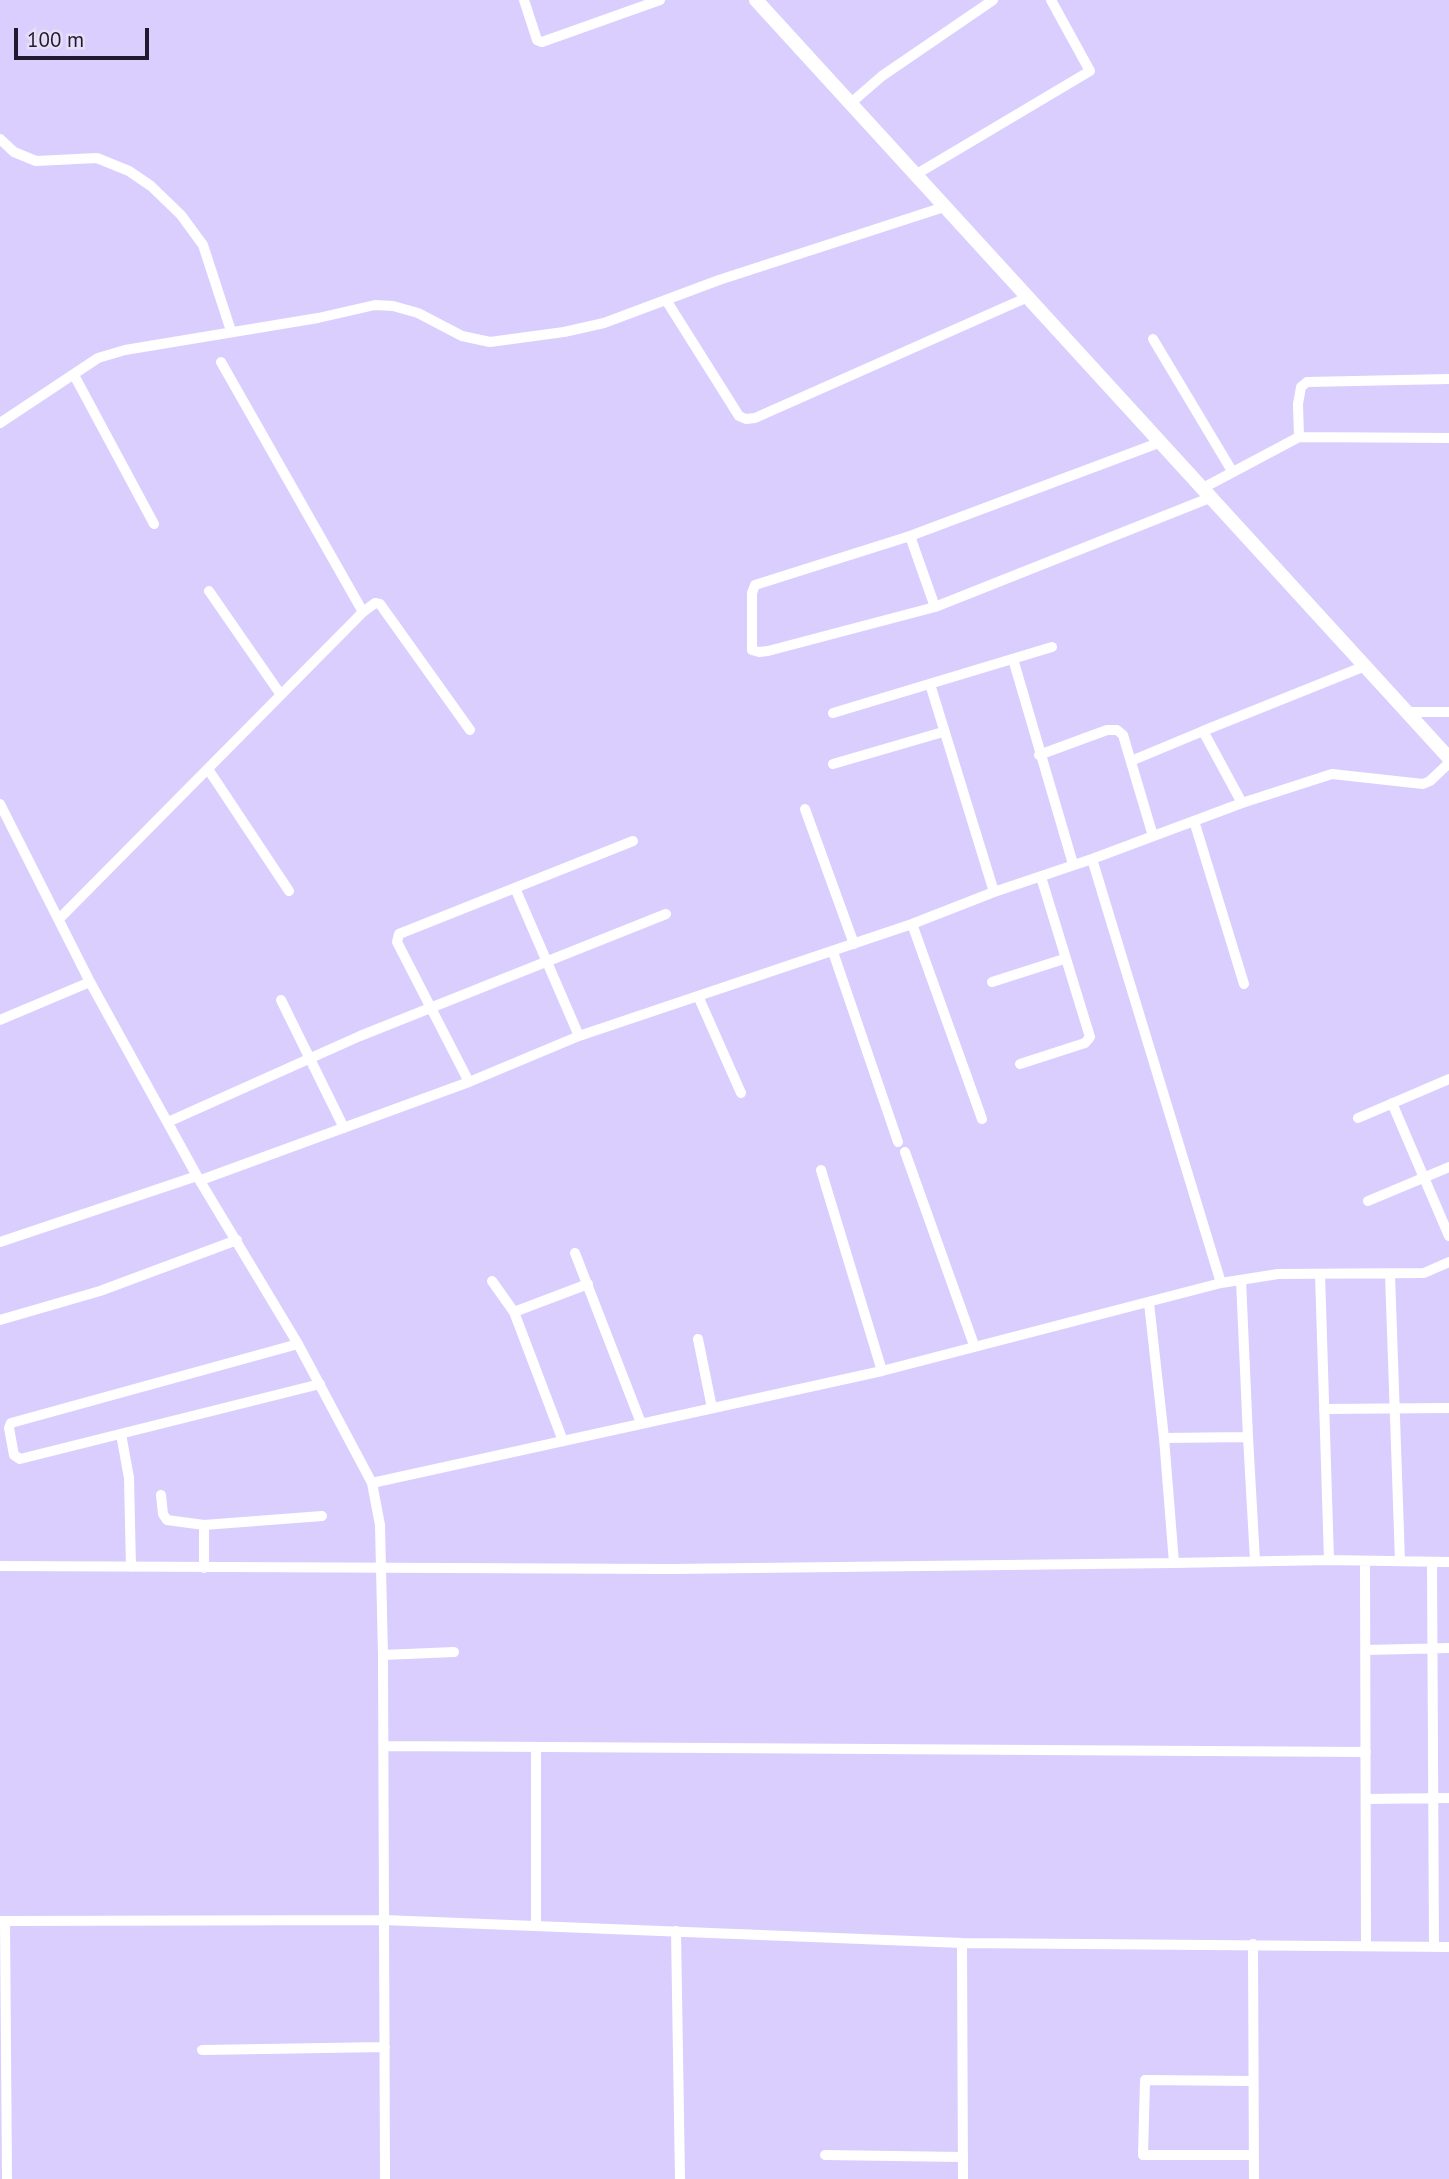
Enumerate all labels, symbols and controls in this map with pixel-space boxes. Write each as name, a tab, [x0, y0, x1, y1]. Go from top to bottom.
scale bar	[18, 14, 152, 58]
text: 100 m	[27, 26, 84, 53]

